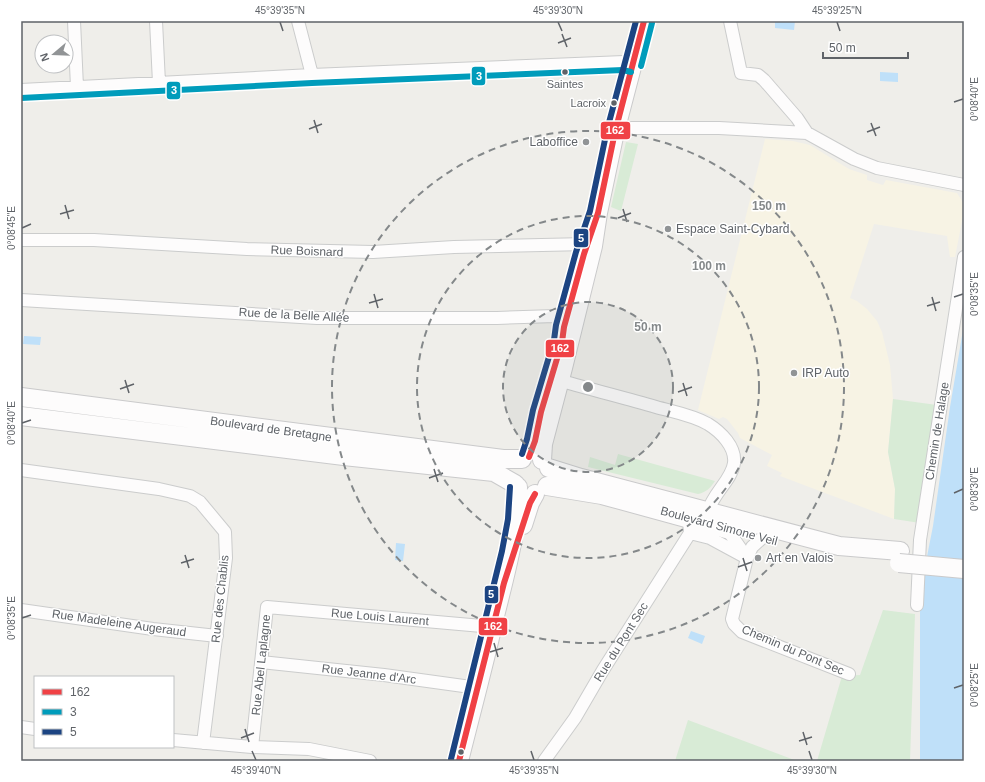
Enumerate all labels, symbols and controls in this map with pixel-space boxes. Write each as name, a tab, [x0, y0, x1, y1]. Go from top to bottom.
text: 45°39'35"N	[255, 5, 305, 16]
text: 45°39'30"N	[533, 5, 583, 16]
text: 45°39'25"N	[812, 5, 862, 16]
north arrow	[34, 34, 74, 74]
scale bar	[823, 34, 908, 60]
text: 50 m	[829, 41, 856, 55]
text: N	[38, 51, 52, 63]
line badge: 3	[471, 66, 486, 86]
marker: Saintes	[560, 67, 570, 77]
text: 3	[476, 70, 482, 82]
text: 0°08'40"E	[969, 77, 980, 121]
place label: Saintes	[547, 78, 584, 90]
line badge: 3	[166, 81, 181, 100]
text: 3	[171, 84, 177, 96]
place label: Lacroix	[571, 97, 606, 109]
marker: Lacroix	[609, 98, 619, 108]
line badge: 162	[600, 121, 631, 140]
text: 162	[606, 124, 624, 136]
place label: Laboffice	[530, 135, 578, 149]
marker: Laboffice	[581, 137, 591, 147]
text: 150 m	[752, 199, 786, 213]
text: 0°08'45"E	[6, 206, 17, 250]
place label: Espace Saint-Cybard	[676, 222, 789, 236]
marker: Espace Saint-Cybard	[663, 224, 673, 234]
line badge: 5	[573, 228, 589, 248]
text: 5	[578, 232, 584, 244]
street label: Rue Boisnard	[270, 243, 344, 259]
text: 100 m	[692, 259, 726, 273]
text: 0°08'35"E	[969, 272, 980, 316]
street label: Rue de la Belle Allée	[238, 305, 350, 325]
text: 50 m	[634, 320, 662, 334]
line badge: 162	[545, 339, 575, 358]
text: 162	[551, 342, 569, 354]
place label: IRP Auto	[802, 366, 849, 380]
marker: IRP Auto	[789, 368, 799, 378]
centre of rings	[581, 380, 595, 394]
street label: Chemin de Halage	[922, 381, 952, 481]
text: 0°08'40"E	[6, 401, 17, 445]
street label: Boulevard de Bretagne	[209, 414, 333, 445]
text: 0°08'30"E	[969, 467, 980, 511]
street label: Boulevard Simone Veil	[659, 504, 779, 548]
place label: Art en Valois	[766, 551, 833, 565]
marker: Art en Valois	[753, 553, 763, 563]
street label: Rue des Chablis	[208, 554, 232, 644]
line badge: 5	[484, 585, 499, 604]
text: 5	[488, 588, 494, 600]
text: 0°08'35"E	[6, 596, 17, 640]
street label: Rue du Pont Sec	[591, 600, 651, 684]
street label: Rue Louis Laurent	[331, 606, 430, 628]
street label: Rue Madeleine Augeraud	[51, 607, 187, 639]
street label: Rue Abel Laplagne	[249, 614, 273, 716]
line badge: 162	[478, 617, 508, 636]
text: 162	[484, 620, 502, 632]
street label: Chemin du Pont Sec	[740, 622, 846, 678]
street label: Rue Jeanne d'Arc	[321, 661, 417, 687]
text: 0°08'25"E	[969, 663, 980, 707]
legend	[34, 676, 174, 748]
text: 162	[70, 685, 90, 699]
text: 3	[70, 705, 77, 719]
text: 5	[70, 725, 77, 739]
unlabelled marker	[456, 747, 466, 757]
text: 45°39'40"N	[231, 765, 281, 776]
text: 45°39'35"N	[509, 765, 559, 776]
text: 45°39'30"N	[787, 765, 837, 776]

